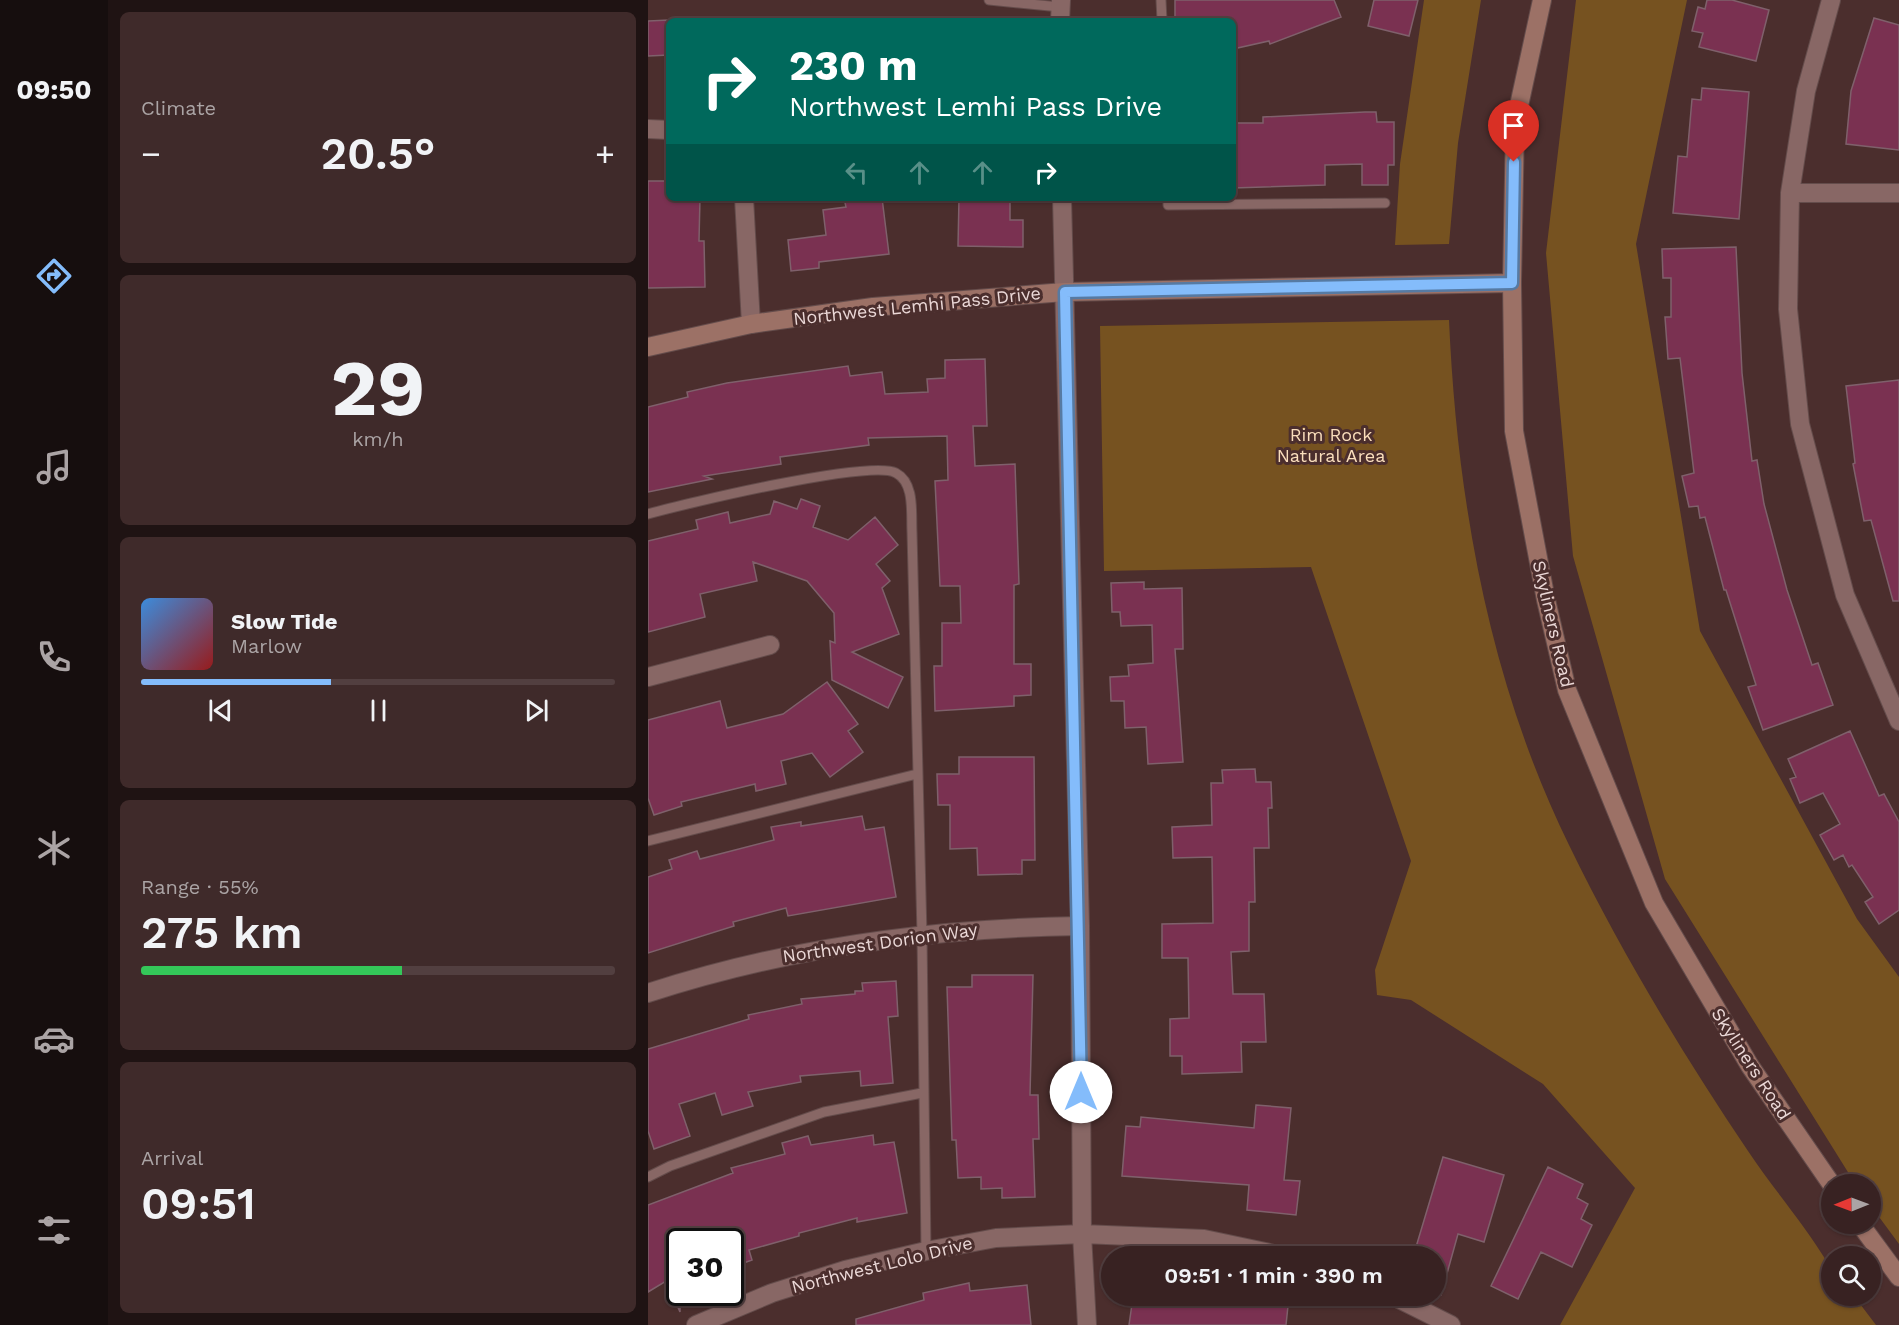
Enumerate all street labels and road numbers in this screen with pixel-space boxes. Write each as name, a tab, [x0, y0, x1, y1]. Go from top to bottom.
street label: Northwest Lemhi Pass Drive	[792, 282, 1042, 329]
street label: Skyliners Road	[1529, 558, 1578, 689]
street label: Northwest Dorion Way	[781, 918, 979, 967]
street label: Skyliners Road	[1707, 1004, 1795, 1124]
street label: Northwest Lolo Drive	[789, 1232, 975, 1297]

